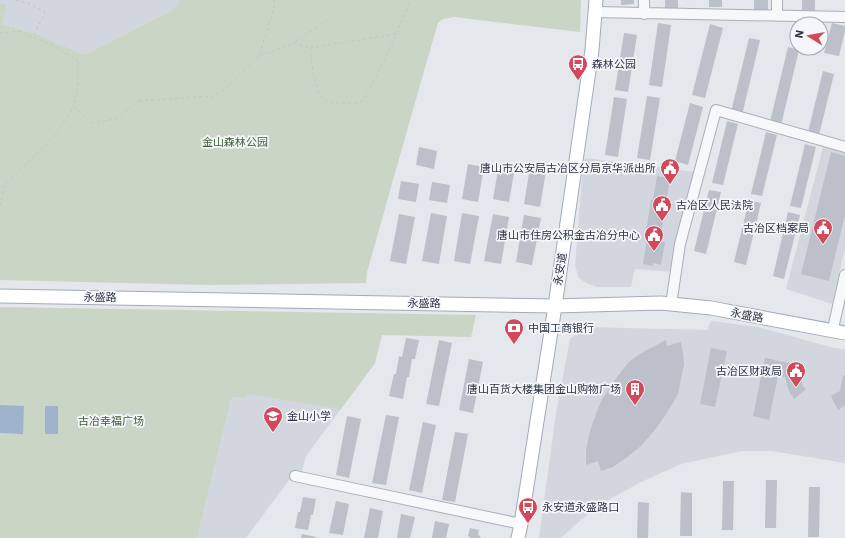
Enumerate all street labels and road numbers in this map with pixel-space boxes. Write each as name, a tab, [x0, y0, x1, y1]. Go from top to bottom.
street label: 永安道	[551, 252, 569, 286]
street label: 永盛路	[83, 290, 117, 304]
street label: 永盛路	[407, 296, 441, 310]
street label: 永盛路	[729, 305, 765, 325]

